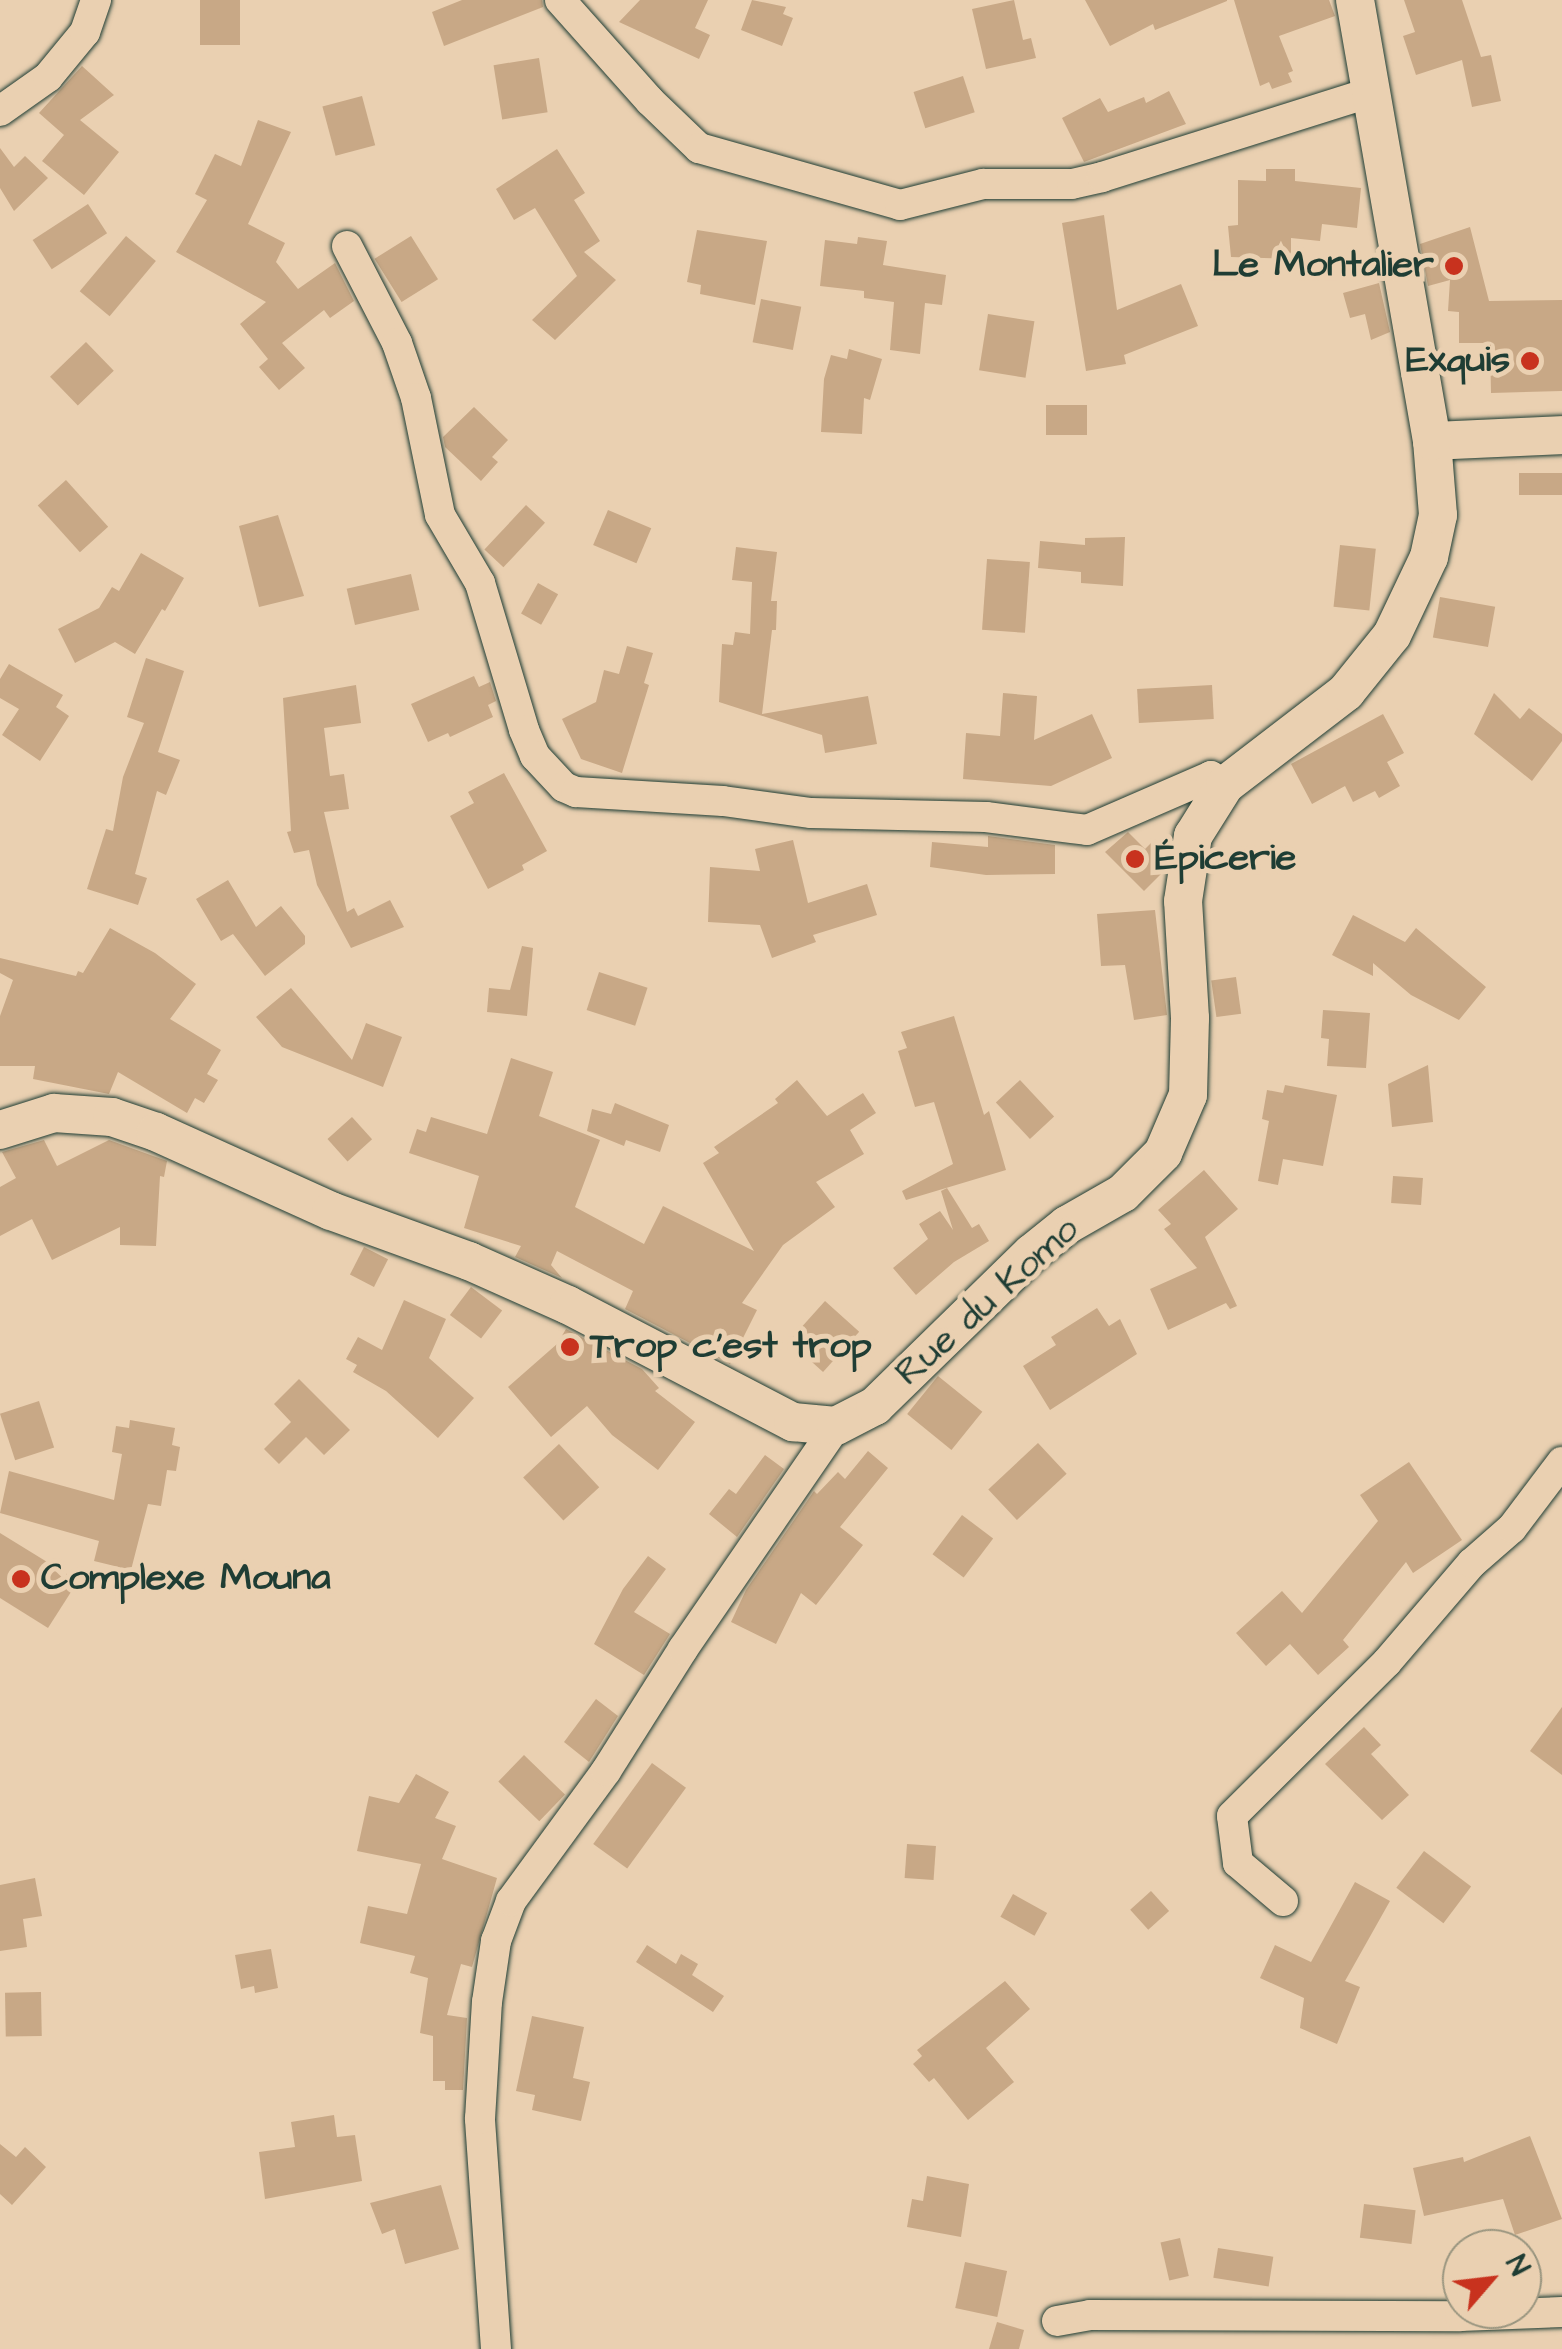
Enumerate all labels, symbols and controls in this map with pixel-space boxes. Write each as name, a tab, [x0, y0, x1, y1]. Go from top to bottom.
place label: Le Montalier	[1212, 243, 1434, 289]
marker: Le Montalier	[1443, 255, 1465, 277]
place label: Exquis	[1406, 338, 1510, 384]
marker: Exquis	[1519, 350, 1541, 372]
place label: Épicerie	[1155, 836, 1296, 882]
marker: Épicerie	[1124, 848, 1146, 870]
street label: Rue du Komo	[887, 1208, 1089, 1396]
place label: Trop c'est trop	[590, 1324, 872, 1370]
marker: Trop c'est trop	[559, 1336, 581, 1358]
place label: Complexe Mouna	[41, 1556, 331, 1602]
marker: Complexe Mouna	[10, 1568, 32, 1590]
north arrow	[1442, 2229, 1542, 2329]
text: N	[1496, 2249, 1539, 2283]

